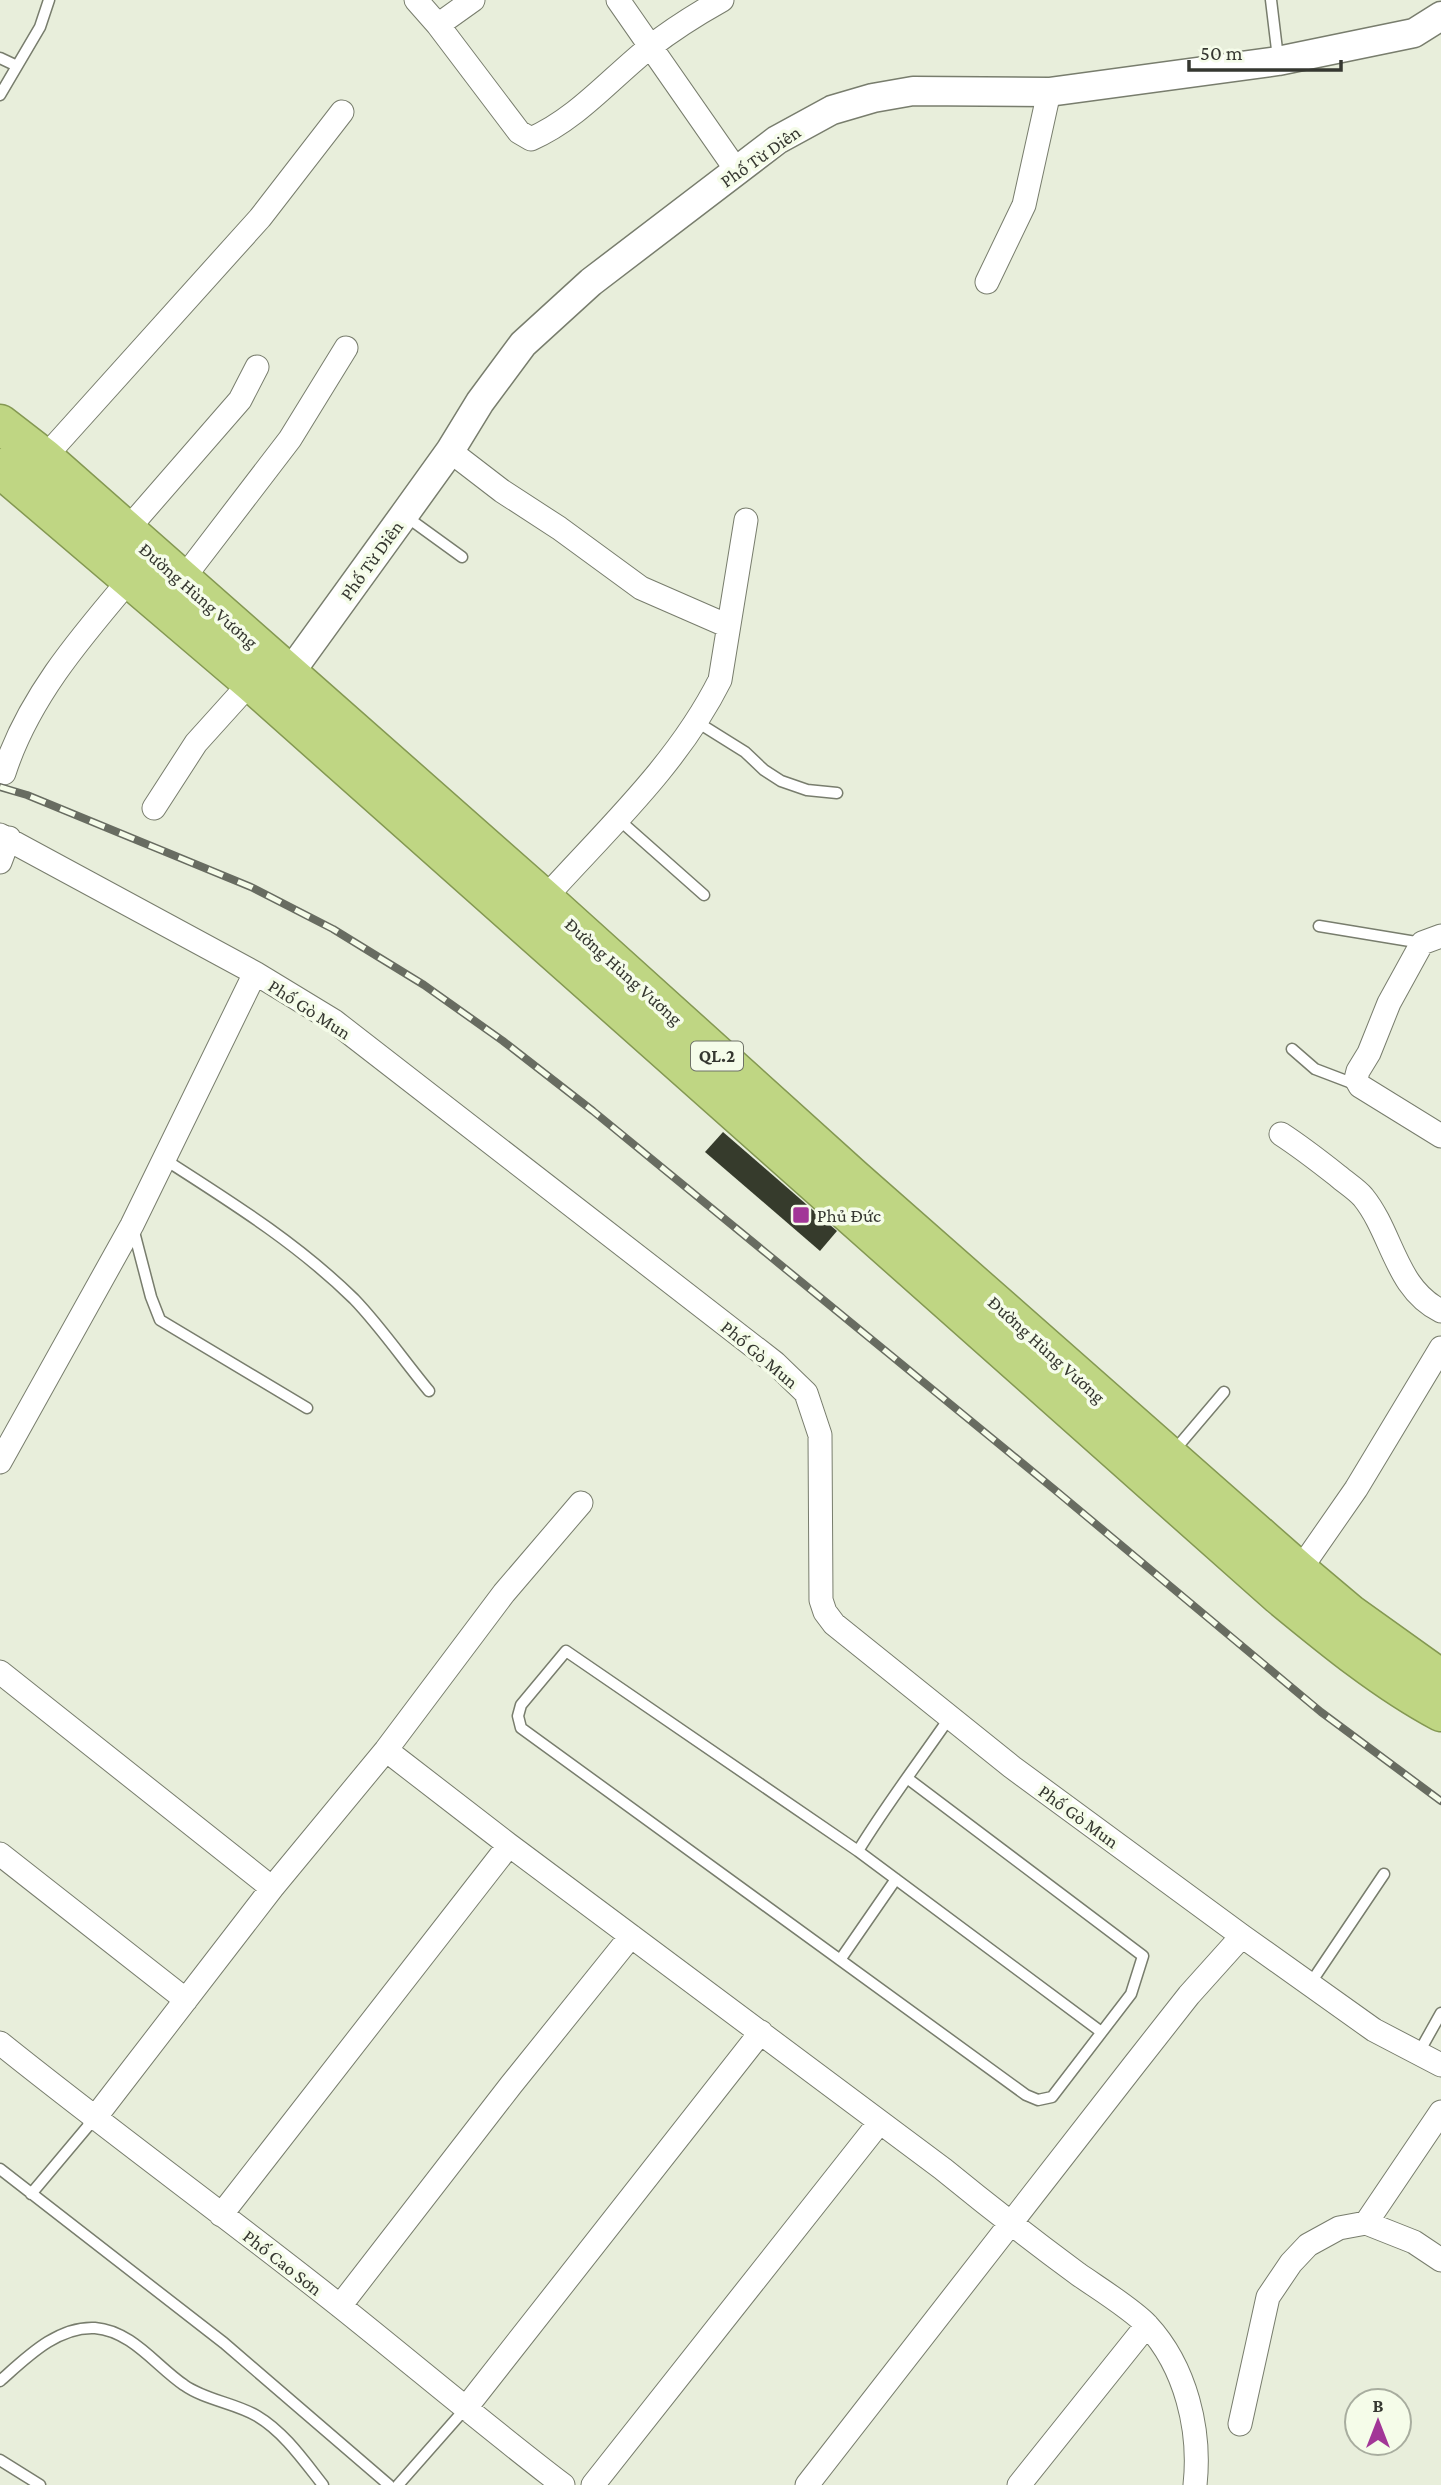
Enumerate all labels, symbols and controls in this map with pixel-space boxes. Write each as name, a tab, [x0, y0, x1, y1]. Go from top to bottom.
scale bar	[1189, 28, 1341, 72]
text: 50 m	[1200, 41, 1243, 65]
street label: Phố Từ Diên	[716, 121, 804, 192]
street label: Phố Từ Diên	[336, 517, 407, 604]
street label: Đường Hùng Vương	[135, 538, 262, 653]
street label: Đường Hùng Vương	[561, 913, 686, 1029]
street label: Phố Gò Mun	[265, 975, 355, 1044]
road number: QL.2	[691, 1042, 743, 1070]
marker: Phủ Đức	[791, 1205, 811, 1225]
place label: Phủ Đức	[817, 1205, 881, 1226]
street label: Đường Hùng Vương	[984, 1291, 1109, 1407]
street label: Phố Gò Mun	[717, 1316, 802, 1393]
street label: Phố Gò Mun	[1035, 1780, 1123, 1852]
street label: Phố Cao Sơn	[239, 2225, 326, 2300]
north arrow	[1343, 2387, 1413, 2457]
text: B	[1372, 2395, 1384, 2416]

